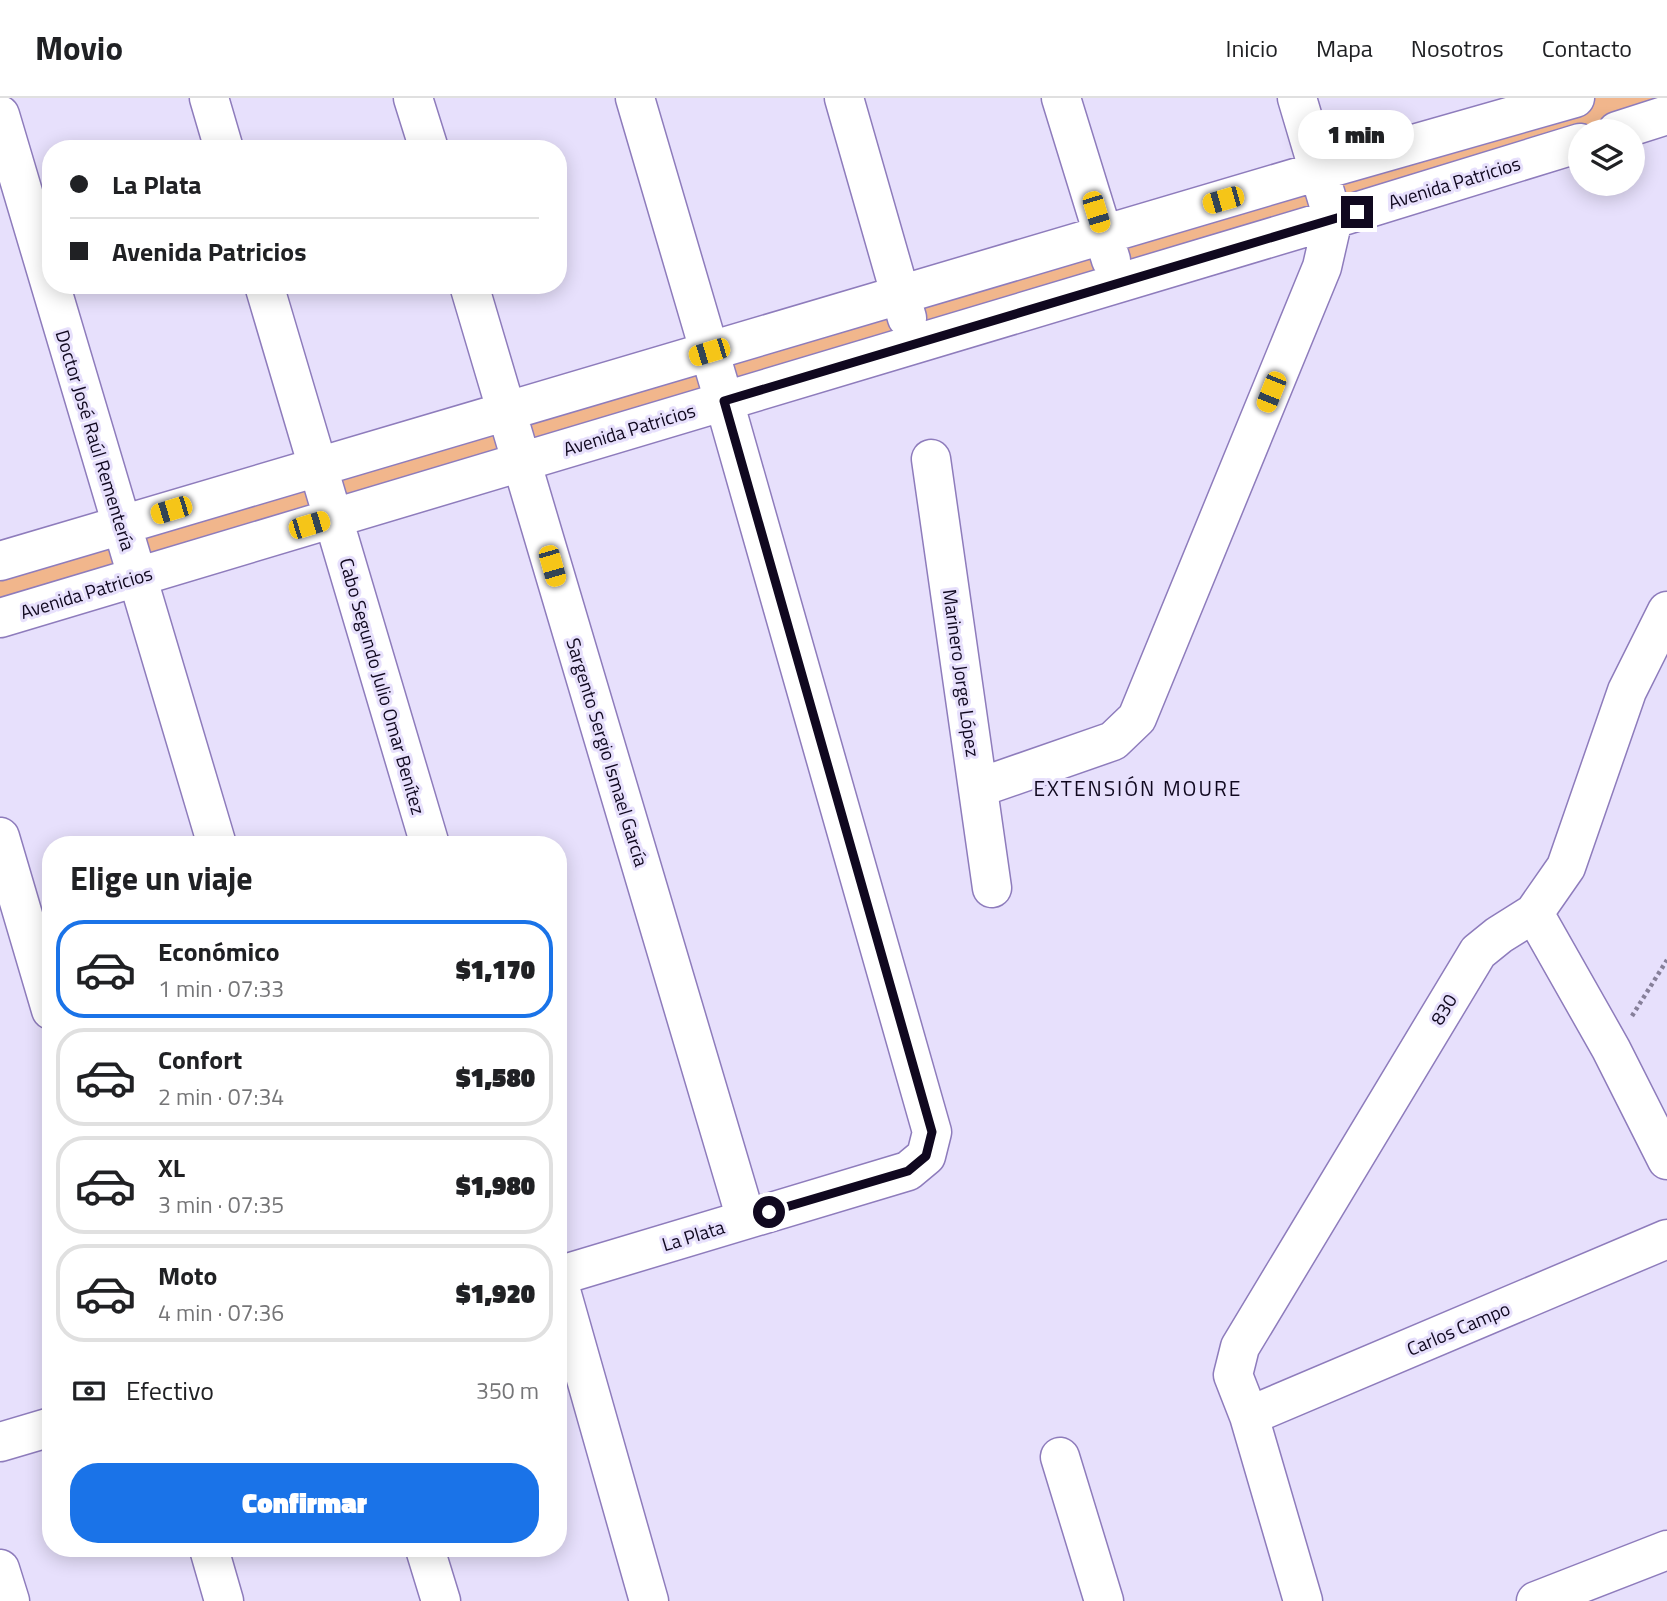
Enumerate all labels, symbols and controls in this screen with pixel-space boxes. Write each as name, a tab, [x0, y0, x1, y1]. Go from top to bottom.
text: Movio	[35, 23, 123, 73]
text: Inicio	[1226, 30, 1278, 66]
text: Mapa	[1316, 30, 1373, 66]
text: Nosotros	[1411, 30, 1504, 66]
text: Contacto	[1542, 30, 1632, 66]
callout: 1 min	[1299, 110, 1415, 159]
text: 1 min	[1327, 117, 1385, 152]
map controls	[1568, 119, 1645, 196]
button: layers	[1568, 119, 1645, 196]
street label: Avenida Patricios	[1384, 148, 1524, 216]
text: La Plata	[112, 165, 202, 204]
car	[1200, 184, 1247, 216]
car	[1080, 189, 1113, 235]
route end	[1341, 196, 1373, 228]
text: Avenida Patricios	[112, 232, 306, 271]
street label: Doctor José Raúl Rementería	[49, 326, 144, 554]
car	[686, 336, 733, 368]
car	[1254, 369, 1289, 415]
street label: Avenida Patricios	[559, 395, 699, 463]
car	[148, 494, 195, 526]
car	[286, 509, 333, 541]
car	[537, 543, 568, 589]
street label: Cabo Segundo Julio Omar Benítez	[332, 554, 434, 818]
street label: Avenida Patricios	[16, 558, 156, 626]
street label: Marinero Jorge López	[936, 587, 988, 759]
street label: Sargento Sergio Ismael García	[559, 634, 657, 870]
district label: EXTENSIÓN MOURE	[1034, 772, 1242, 804]
text: Elige un viaje	[70, 854, 253, 902]
text: Económico	[158, 932, 280, 971]
icon: car	[74, 938, 137, 1001]
text: $1,170	[456, 950, 535, 989]
text: 1 min · 07:33	[158, 971, 284, 1006]
street label: 830	[1422, 988, 1464, 1030]
text: Confort	[158, 1040, 242, 1079]
icon: car	[74, 1046, 137, 1109]
text: $1,580	[456, 1058, 535, 1097]
text: 2 min · 07:34	[158, 1079, 284, 1114]
text: XL	[158, 1148, 185, 1187]
icon: car	[74, 1154, 137, 1217]
text: $1,980	[456, 1166, 535, 1205]
text: 3 min · 07:35	[158, 1187, 284, 1222]
route start	[753, 1196, 785, 1228]
street label: La Plata	[658, 1212, 728, 1258]
text: Moto	[158, 1256, 217, 1295]
icon: car	[74, 1262, 137, 1325]
text: $1,920	[456, 1274, 535, 1313]
street label: Carlos Campo	[1402, 1293, 1514, 1363]
text: 4 min · 07:36	[158, 1295, 284, 1330]
text: Efectivo	[126, 1371, 214, 1410]
icon: cash	[70, 1372, 108, 1410]
text: 350 m	[476, 1373, 539, 1408]
button: Confirmar	[70, 1463, 539, 1543]

